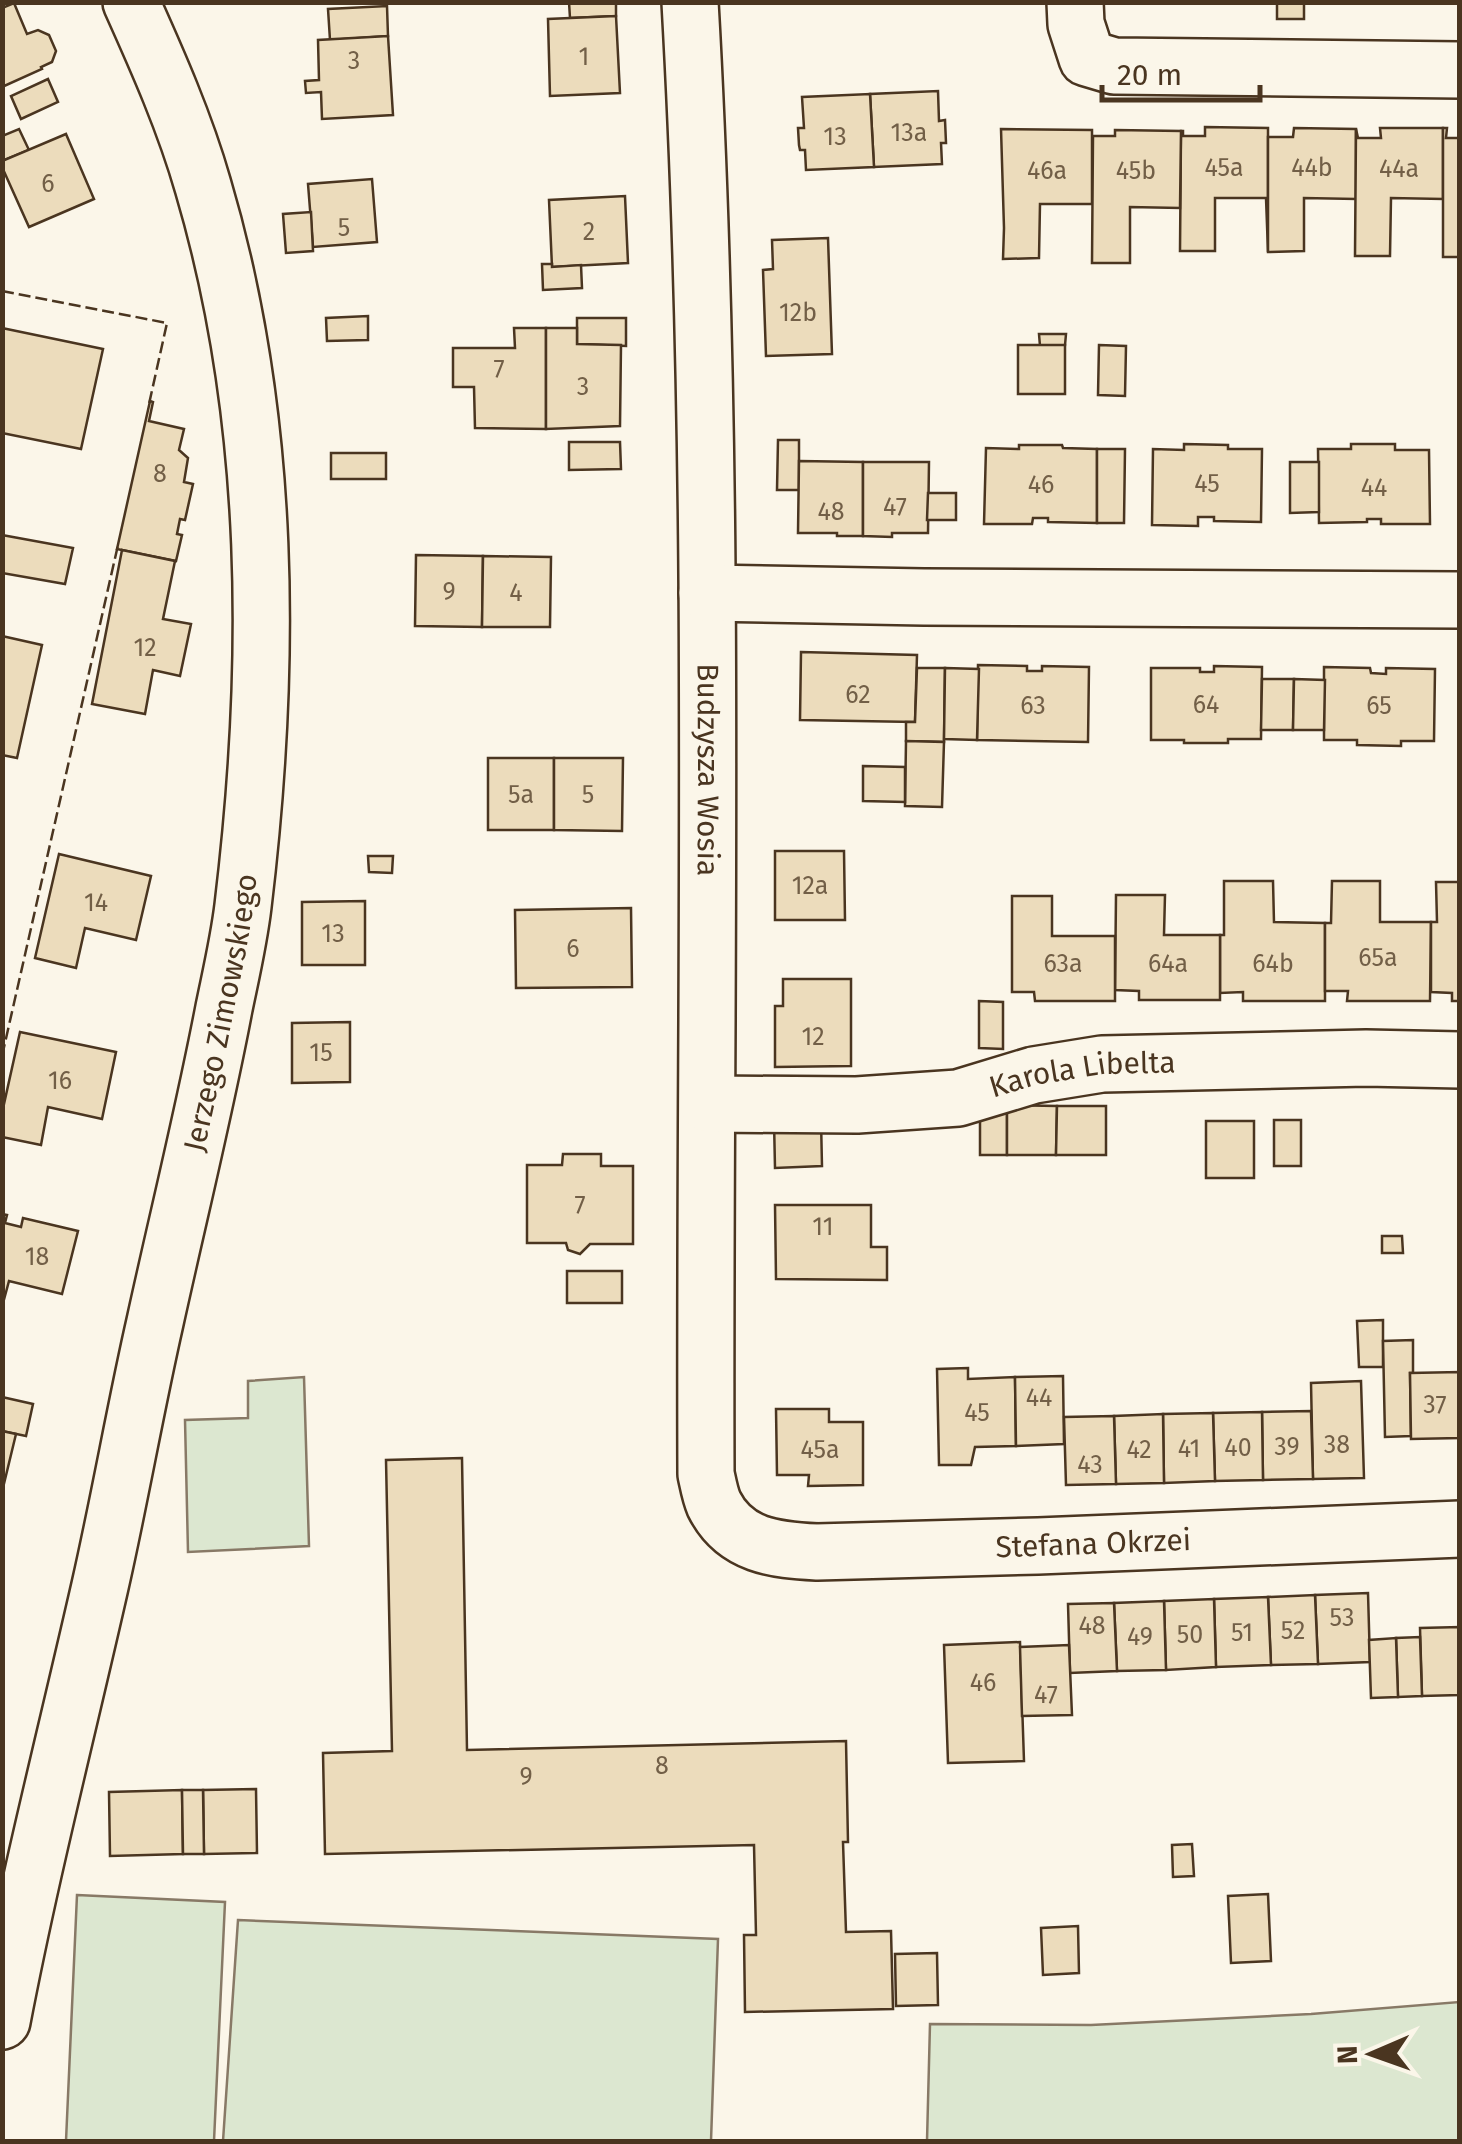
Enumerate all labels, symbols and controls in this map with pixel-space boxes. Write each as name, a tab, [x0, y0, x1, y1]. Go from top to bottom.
scale bar	[1102, 40, 1260, 102]
house number: 1	[579, 42, 589, 72]
house number: 3	[348, 46, 360, 76]
text: 20 m	[1117, 57, 1182, 93]
house number: 13a	[891, 118, 927, 148]
house number: 13	[823, 122, 847, 152]
house number: 45a	[1204, 153, 1244, 183]
house number: 44b	[1291, 153, 1333, 183]
house number: 44a	[1379, 154, 1419, 184]
house number: 46a	[1027, 156, 1067, 186]
house number: 45b	[1116, 156, 1156, 186]
house number: 6	[41, 169, 55, 199]
house number: 5	[338, 213, 350, 243]
house number: 2	[583, 217, 595, 247]
house number: 12b	[779, 298, 817, 328]
house number: 7	[493, 354, 505, 384]
house number: 3	[577, 372, 589, 402]
house number: 8	[153, 459, 167, 489]
house number: 45	[1194, 469, 1220, 499]
house number: 46	[1028, 470, 1054, 500]
house number: 44	[1361, 473, 1387, 503]
house number: 47	[883, 492, 907, 522]
house number: 48	[817, 497, 845, 527]
house number: 9	[442, 577, 456, 607]
house number: 4	[509, 578, 523, 608]
house number: 12	[133, 633, 157, 663]
street label: Budzysza Wosia	[690, 663, 726, 876]
house number: 62	[845, 680, 871, 710]
house number: 64	[1193, 690, 1219, 720]
house number: 63	[1020, 691, 1046, 721]
house number: 65	[1366, 691, 1392, 721]
house number: 5a	[508, 780, 534, 810]
house number: 5	[582, 780, 594, 810]
house number: 12a	[792, 871, 828, 901]
street label: Jerzego Zimowskiego	[176, 872, 265, 1155]
house number: 14	[84, 888, 108, 918]
house number: 13	[321, 919, 345, 949]
house number: 6	[566, 934, 580, 964]
house number: 65a	[1358, 943, 1398, 973]
house number: 63a	[1043, 949, 1083, 979]
house number: 64a	[1148, 949, 1188, 979]
house number: 64b	[1252, 949, 1294, 979]
house number: 12	[801, 1022, 825, 1052]
house number: 15	[309, 1038, 333, 1068]
street label: Karola Libelta	[985, 1044, 1176, 1105]
house number: 16	[48, 1066, 72, 1096]
house number: 7	[574, 1190, 586, 1220]
house number: 11	[812, 1212, 834, 1242]
house number: 18	[25, 1242, 49, 1272]
house number: 44	[1026, 1383, 1052, 1413]
house number: 37	[1423, 1390, 1447, 1420]
house number: 45	[964, 1398, 990, 1428]
house number: 38	[1324, 1430, 1350, 1460]
house number: 39	[1274, 1432, 1300, 1462]
house number: 40	[1224, 1433, 1252, 1463]
house number: 41	[1178, 1434, 1200, 1464]
house number: 45a	[800, 1435, 840, 1465]
house number: 42	[1126, 1435, 1152, 1465]
house number: 43	[1077, 1450, 1103, 1480]
street label: Stefana Okrzei	[995, 1522, 1192, 1565]
house number: 53	[1330, 1603, 1354, 1633]
house number: 48	[1078, 1611, 1106, 1641]
house number: 52	[1281, 1616, 1305, 1646]
house number: 51	[1231, 1618, 1253, 1648]
house number: 50	[1177, 1620, 1203, 1650]
house number: 49	[1127, 1622, 1153, 1652]
house number: 46	[970, 1668, 996, 1698]
house number: 47	[1034, 1680, 1058, 1710]
house number: 8	[655, 1751, 669, 1781]
house number: 9	[519, 1762, 533, 1792]
north arrow	[1322, 2004, 1422, 2104]
text: N	[1331, 2045, 1364, 2065]

